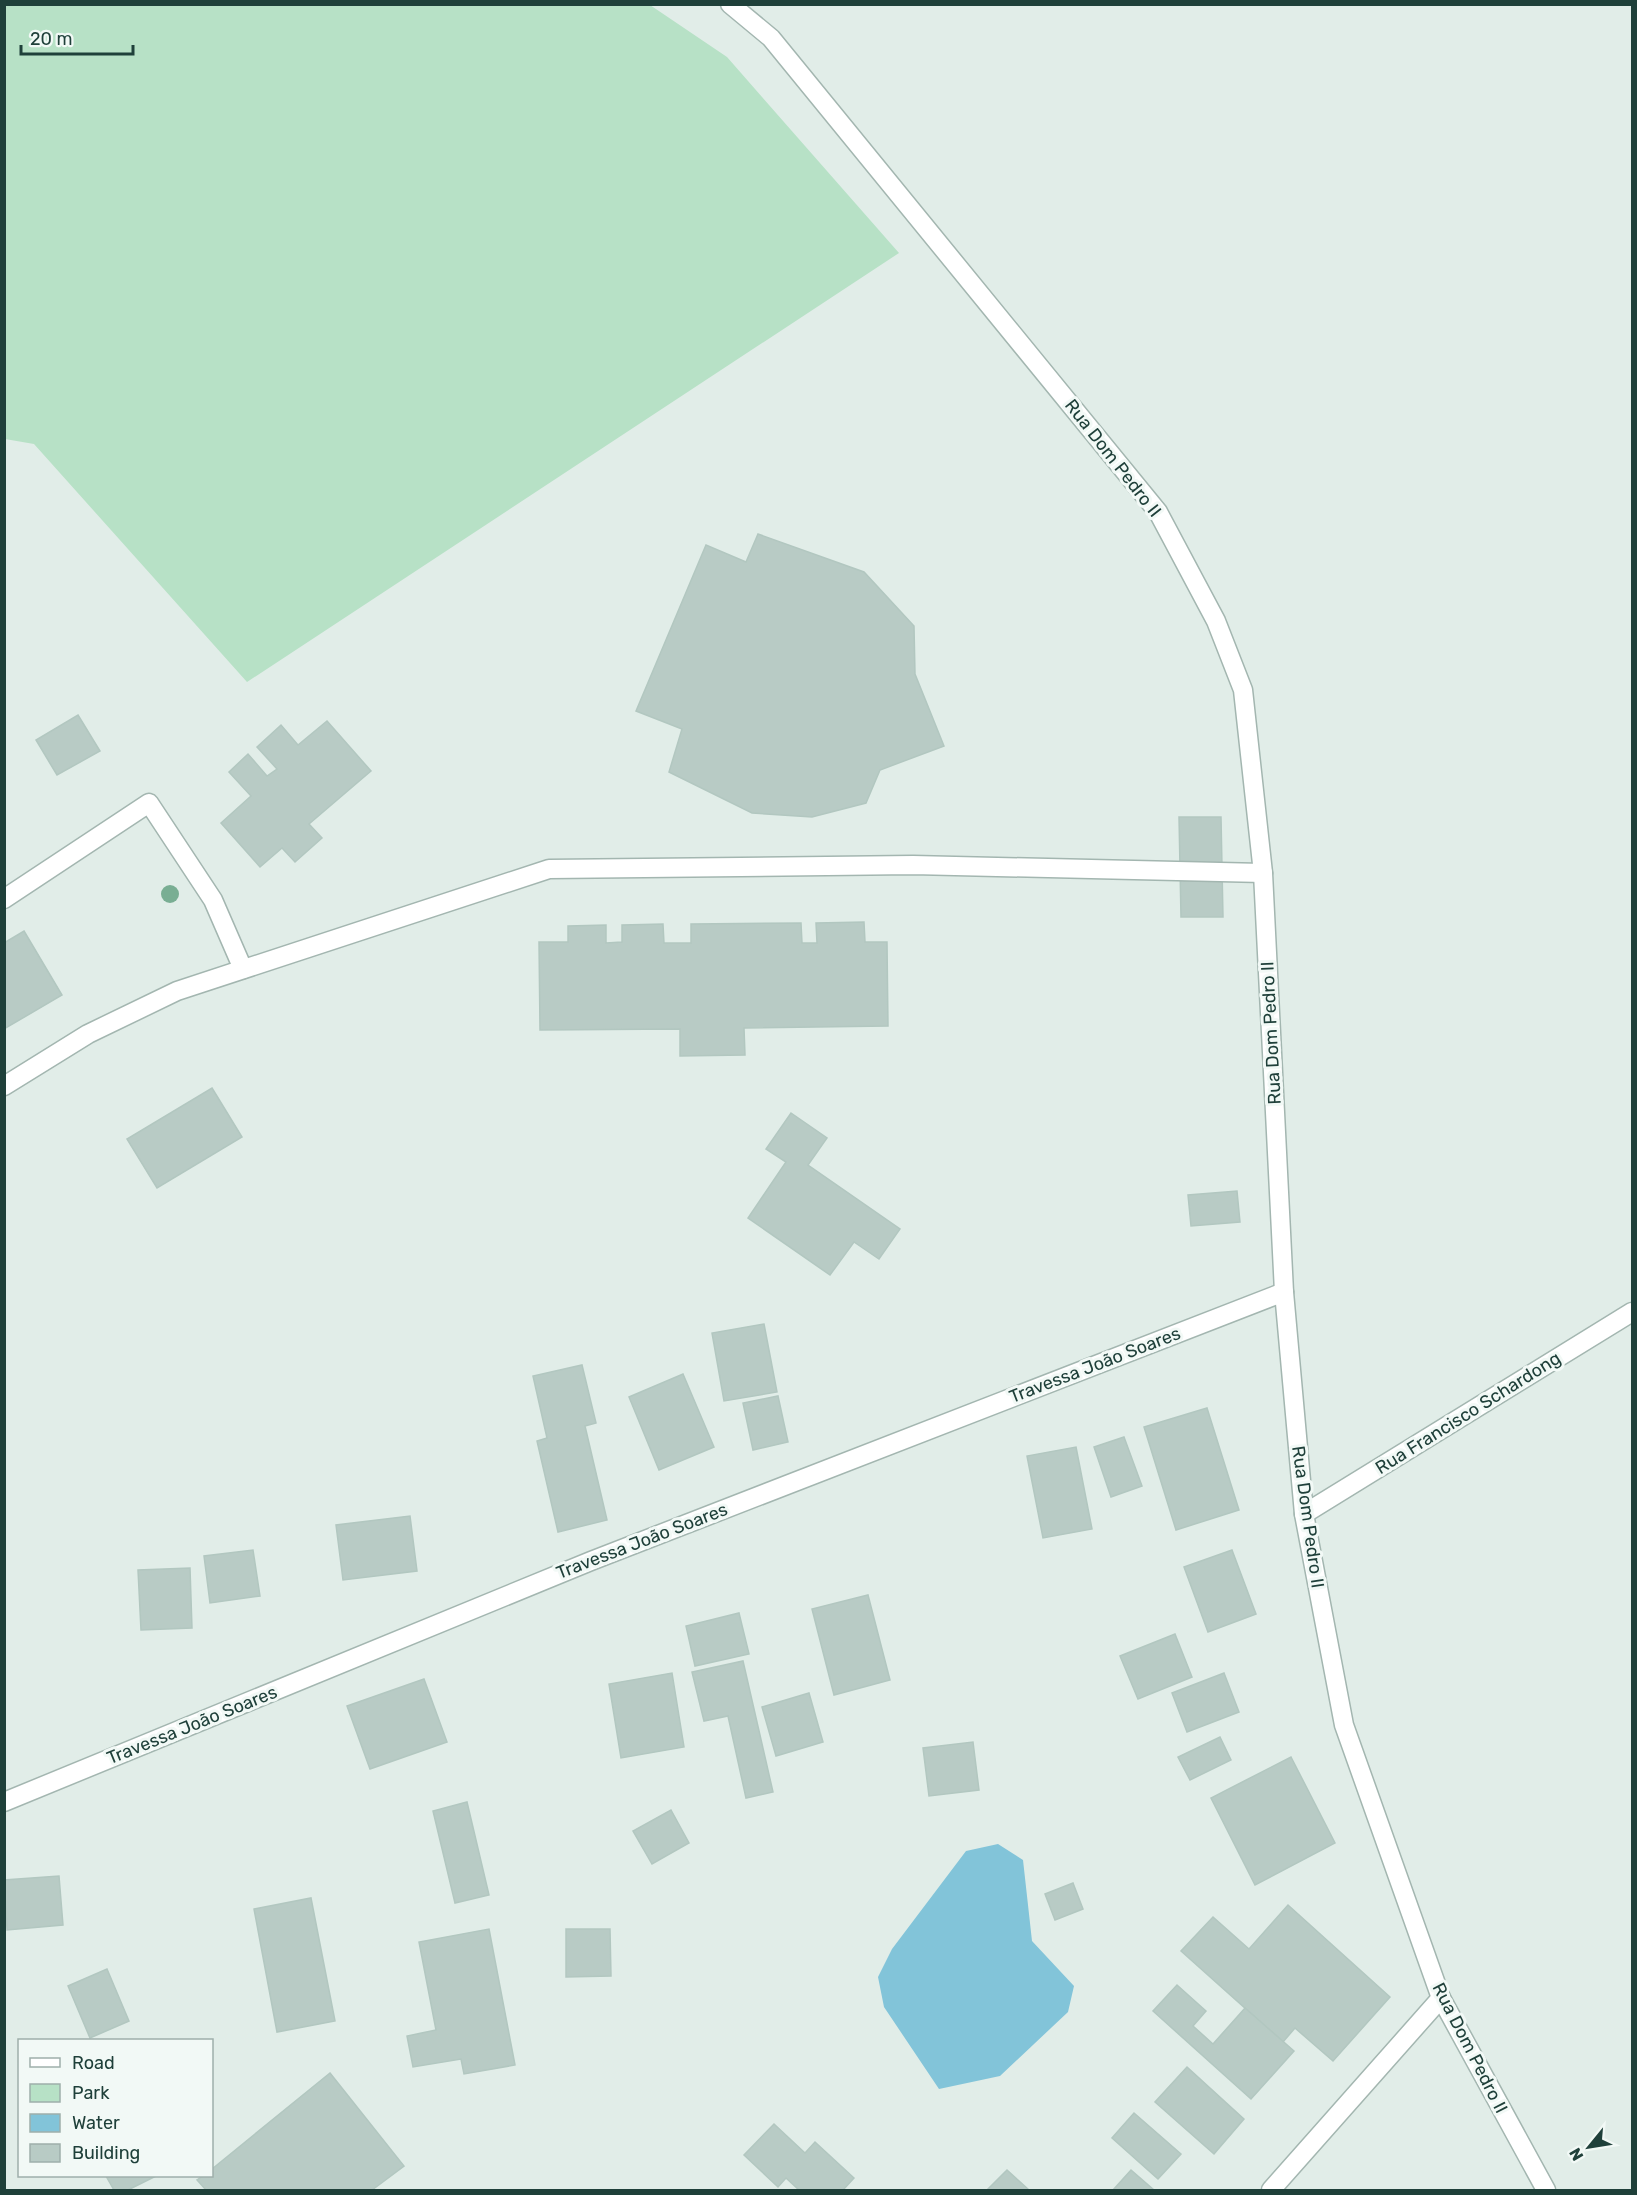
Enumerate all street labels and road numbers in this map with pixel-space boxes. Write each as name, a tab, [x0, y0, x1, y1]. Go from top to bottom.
street label: Rua Dom Pedro II	[1060, 395, 1166, 521]
street label: Rua Dom Pedro II	[1256, 961, 1286, 1105]
street label: Travessa João Soares	[1006, 1322, 1184, 1408]
street label: Rua Francisco Schardong	[1371, 1347, 1565, 1479]
street label: Rua Dom Pedro II	[1287, 1444, 1329, 1590]
street label: Travessa João Soares	[553, 1498, 731, 1584]
street label: Travessa João Soares	[104, 1681, 280, 1769]
street label: Rua Dom Pedro II	[1428, 1979, 1512, 2117]

